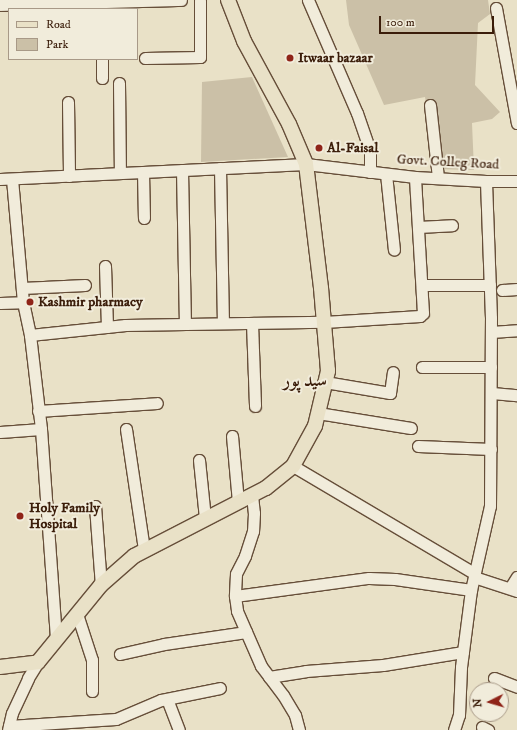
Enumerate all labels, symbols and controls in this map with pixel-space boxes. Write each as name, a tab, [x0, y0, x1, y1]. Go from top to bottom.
legend	[8, 8, 138, 60]
scale bar	[381, 8, 496, 34]
text: 100 m	[386, 15, 415, 30]
text: Road	[46, 17, 71, 32]
text: Park	[46, 37, 68, 52]
place label: Itwaar bazaar	[298, 50, 373, 66]
marker: Itwaar bazaar	[285, 53, 295, 63]
place label: Al-Faisal	[327, 140, 378, 156]
marker: Al-Faisal	[314, 143, 324, 153]
street label: Govt. Colleg Road	[396, 151, 500, 173]
place label: Kashmir pharmacy	[38, 294, 143, 310]
marker: Kashmir pharmacy	[25, 297, 35, 307]
district label: سید پور	[283, 370, 327, 392]
place label: Holy Family Hospital	[29, 500, 100, 532]
marker: Holy Family Hospital	[14, 510, 26, 522]
north arrow	[469, 682, 509, 722]
text: N	[471, 698, 485, 708]

